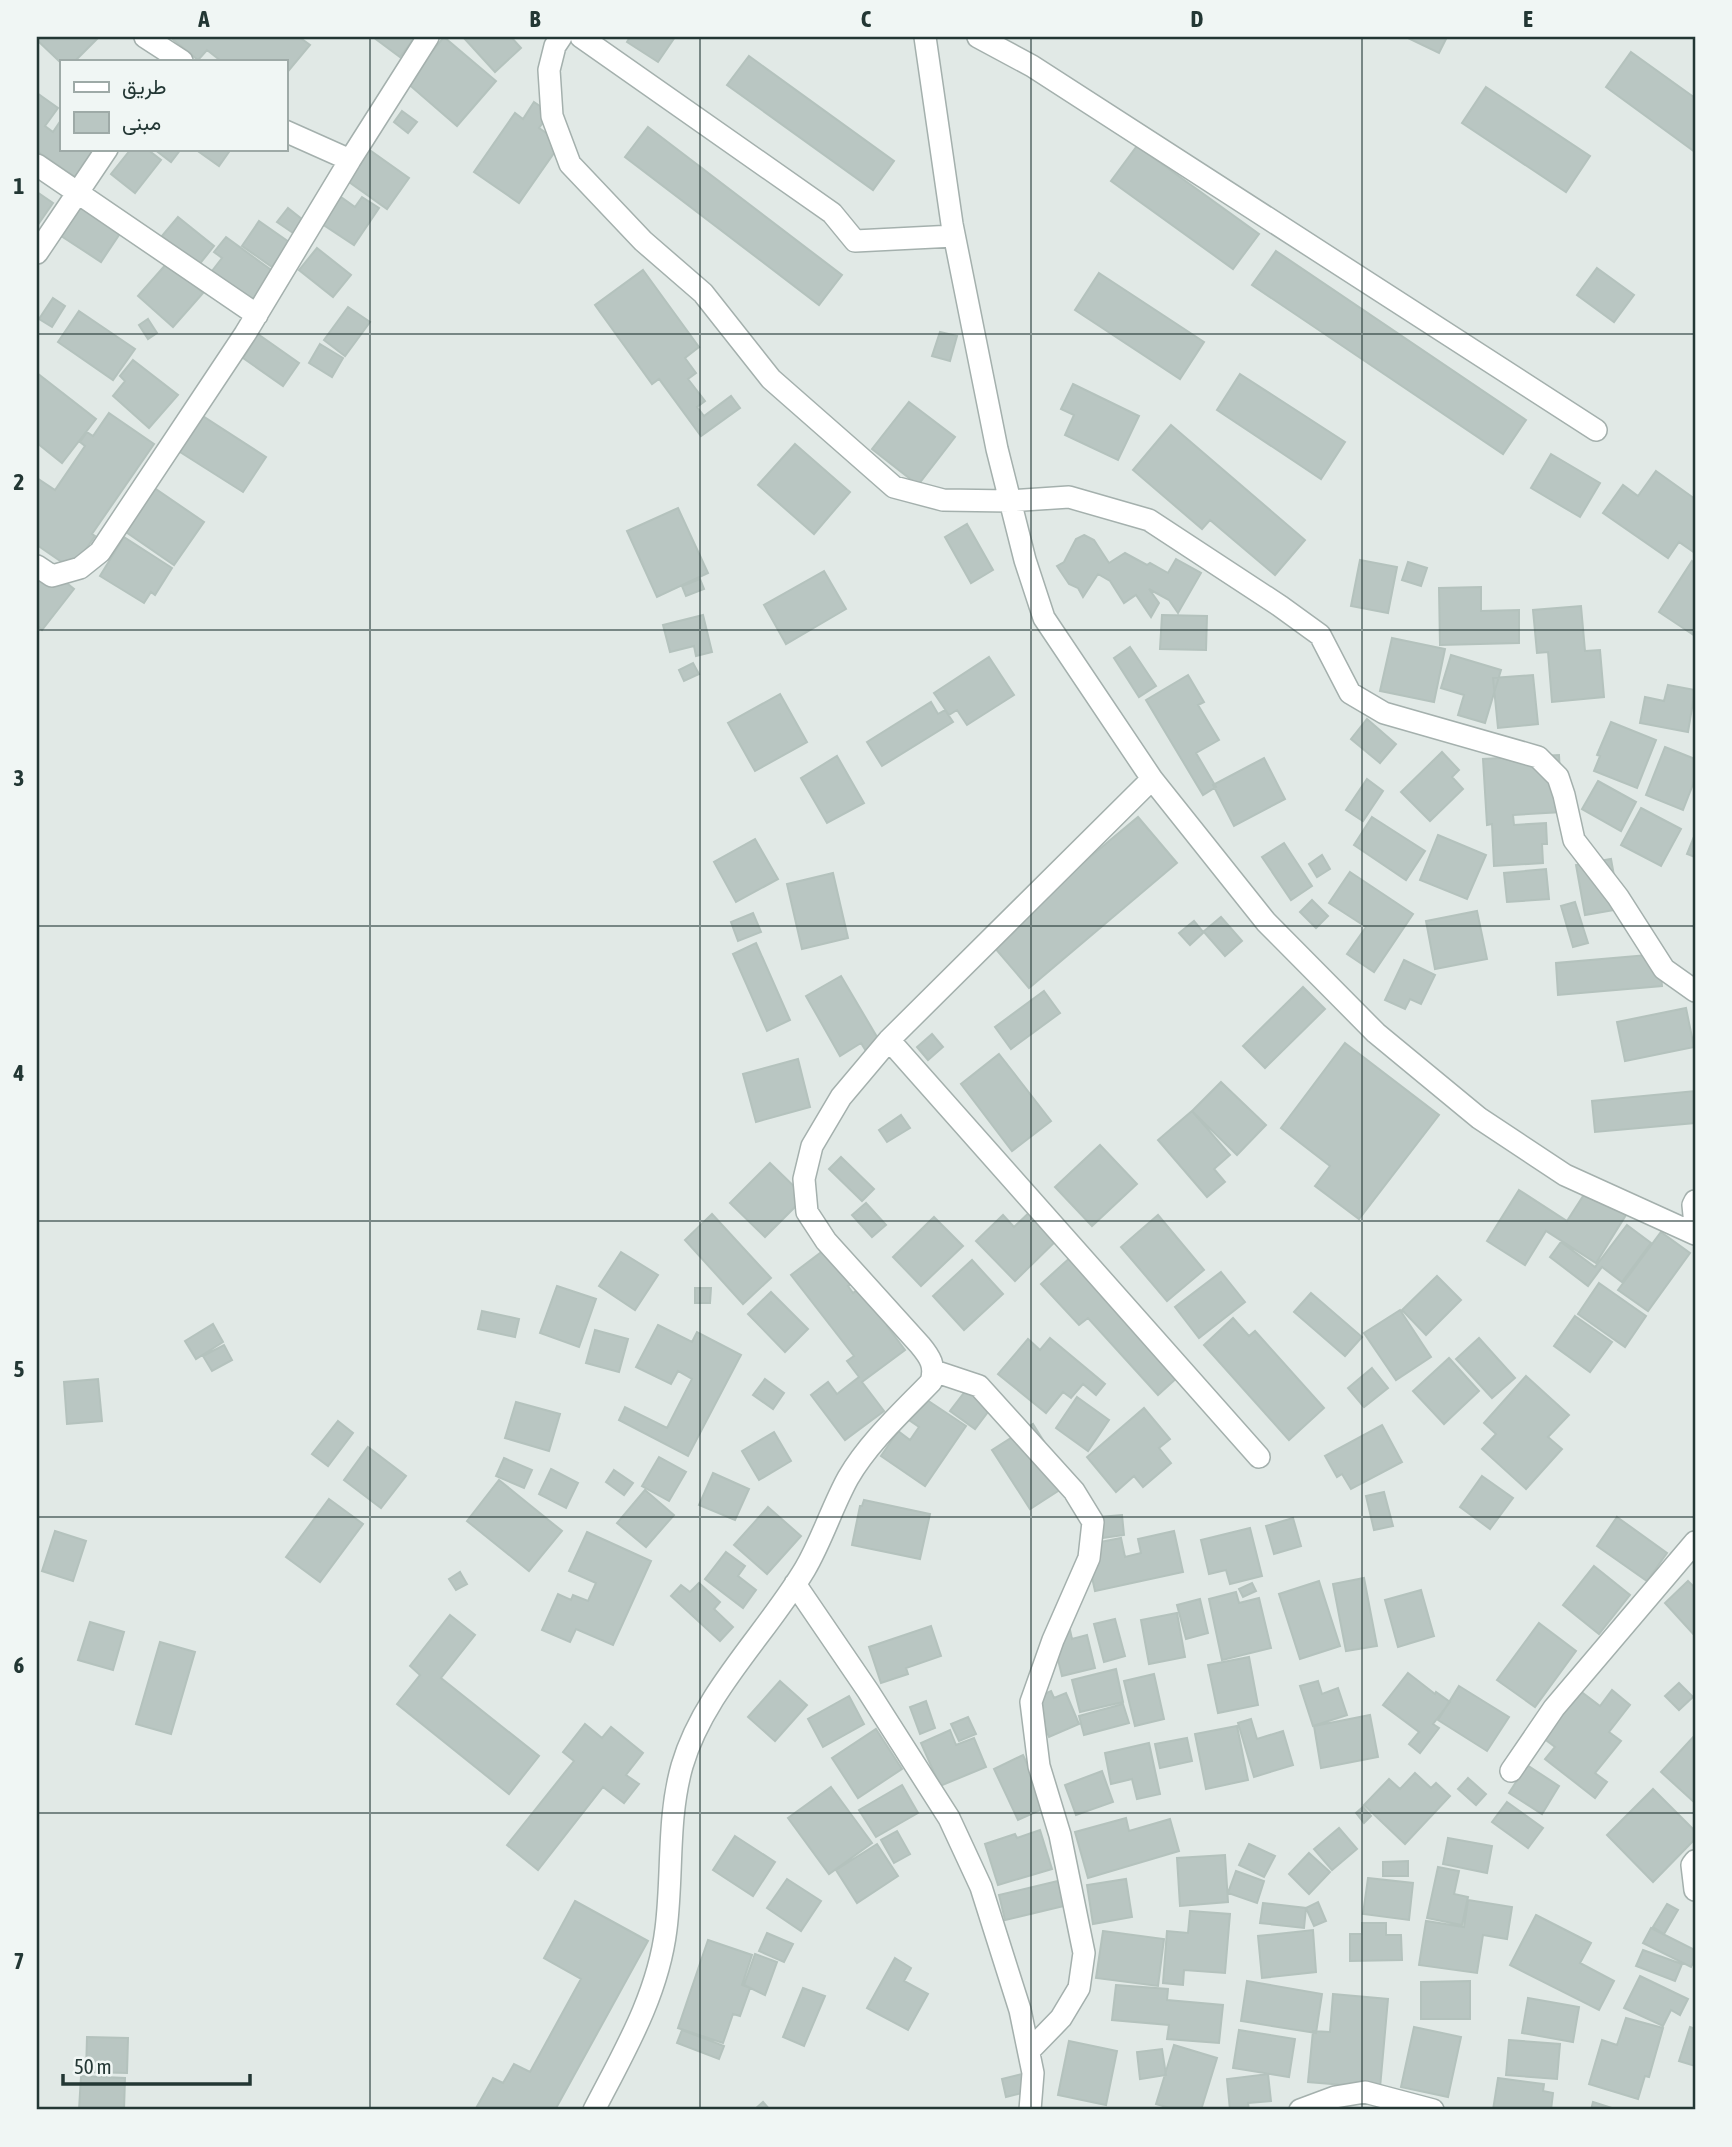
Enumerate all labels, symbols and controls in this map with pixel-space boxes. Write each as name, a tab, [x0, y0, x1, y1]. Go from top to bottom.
text: A	[197, 6, 210, 32]
text: B	[530, 6, 541, 32]
text: C	[861, 6, 872, 32]
text: D	[1191, 6, 1204, 32]
text: E	[1523, 6, 1533, 32]
legend	[60, 60, 287, 150]
text: طريق	[122, 74, 167, 100]
text: مبنى	[122, 110, 161, 135]
text: 1	[14, 173, 25, 199]
text: 2	[14, 469, 24, 495]
text: 3	[14, 765, 24, 791]
text: 4	[13, 1060, 25, 1086]
text: 5	[14, 1356, 25, 1382]
text: 6	[14, 1652, 25, 1678]
text: 7	[14, 1948, 24, 1974]
scale bar	[63, 2042, 250, 2086]
text: 50 m	[74, 2054, 112, 2078]

